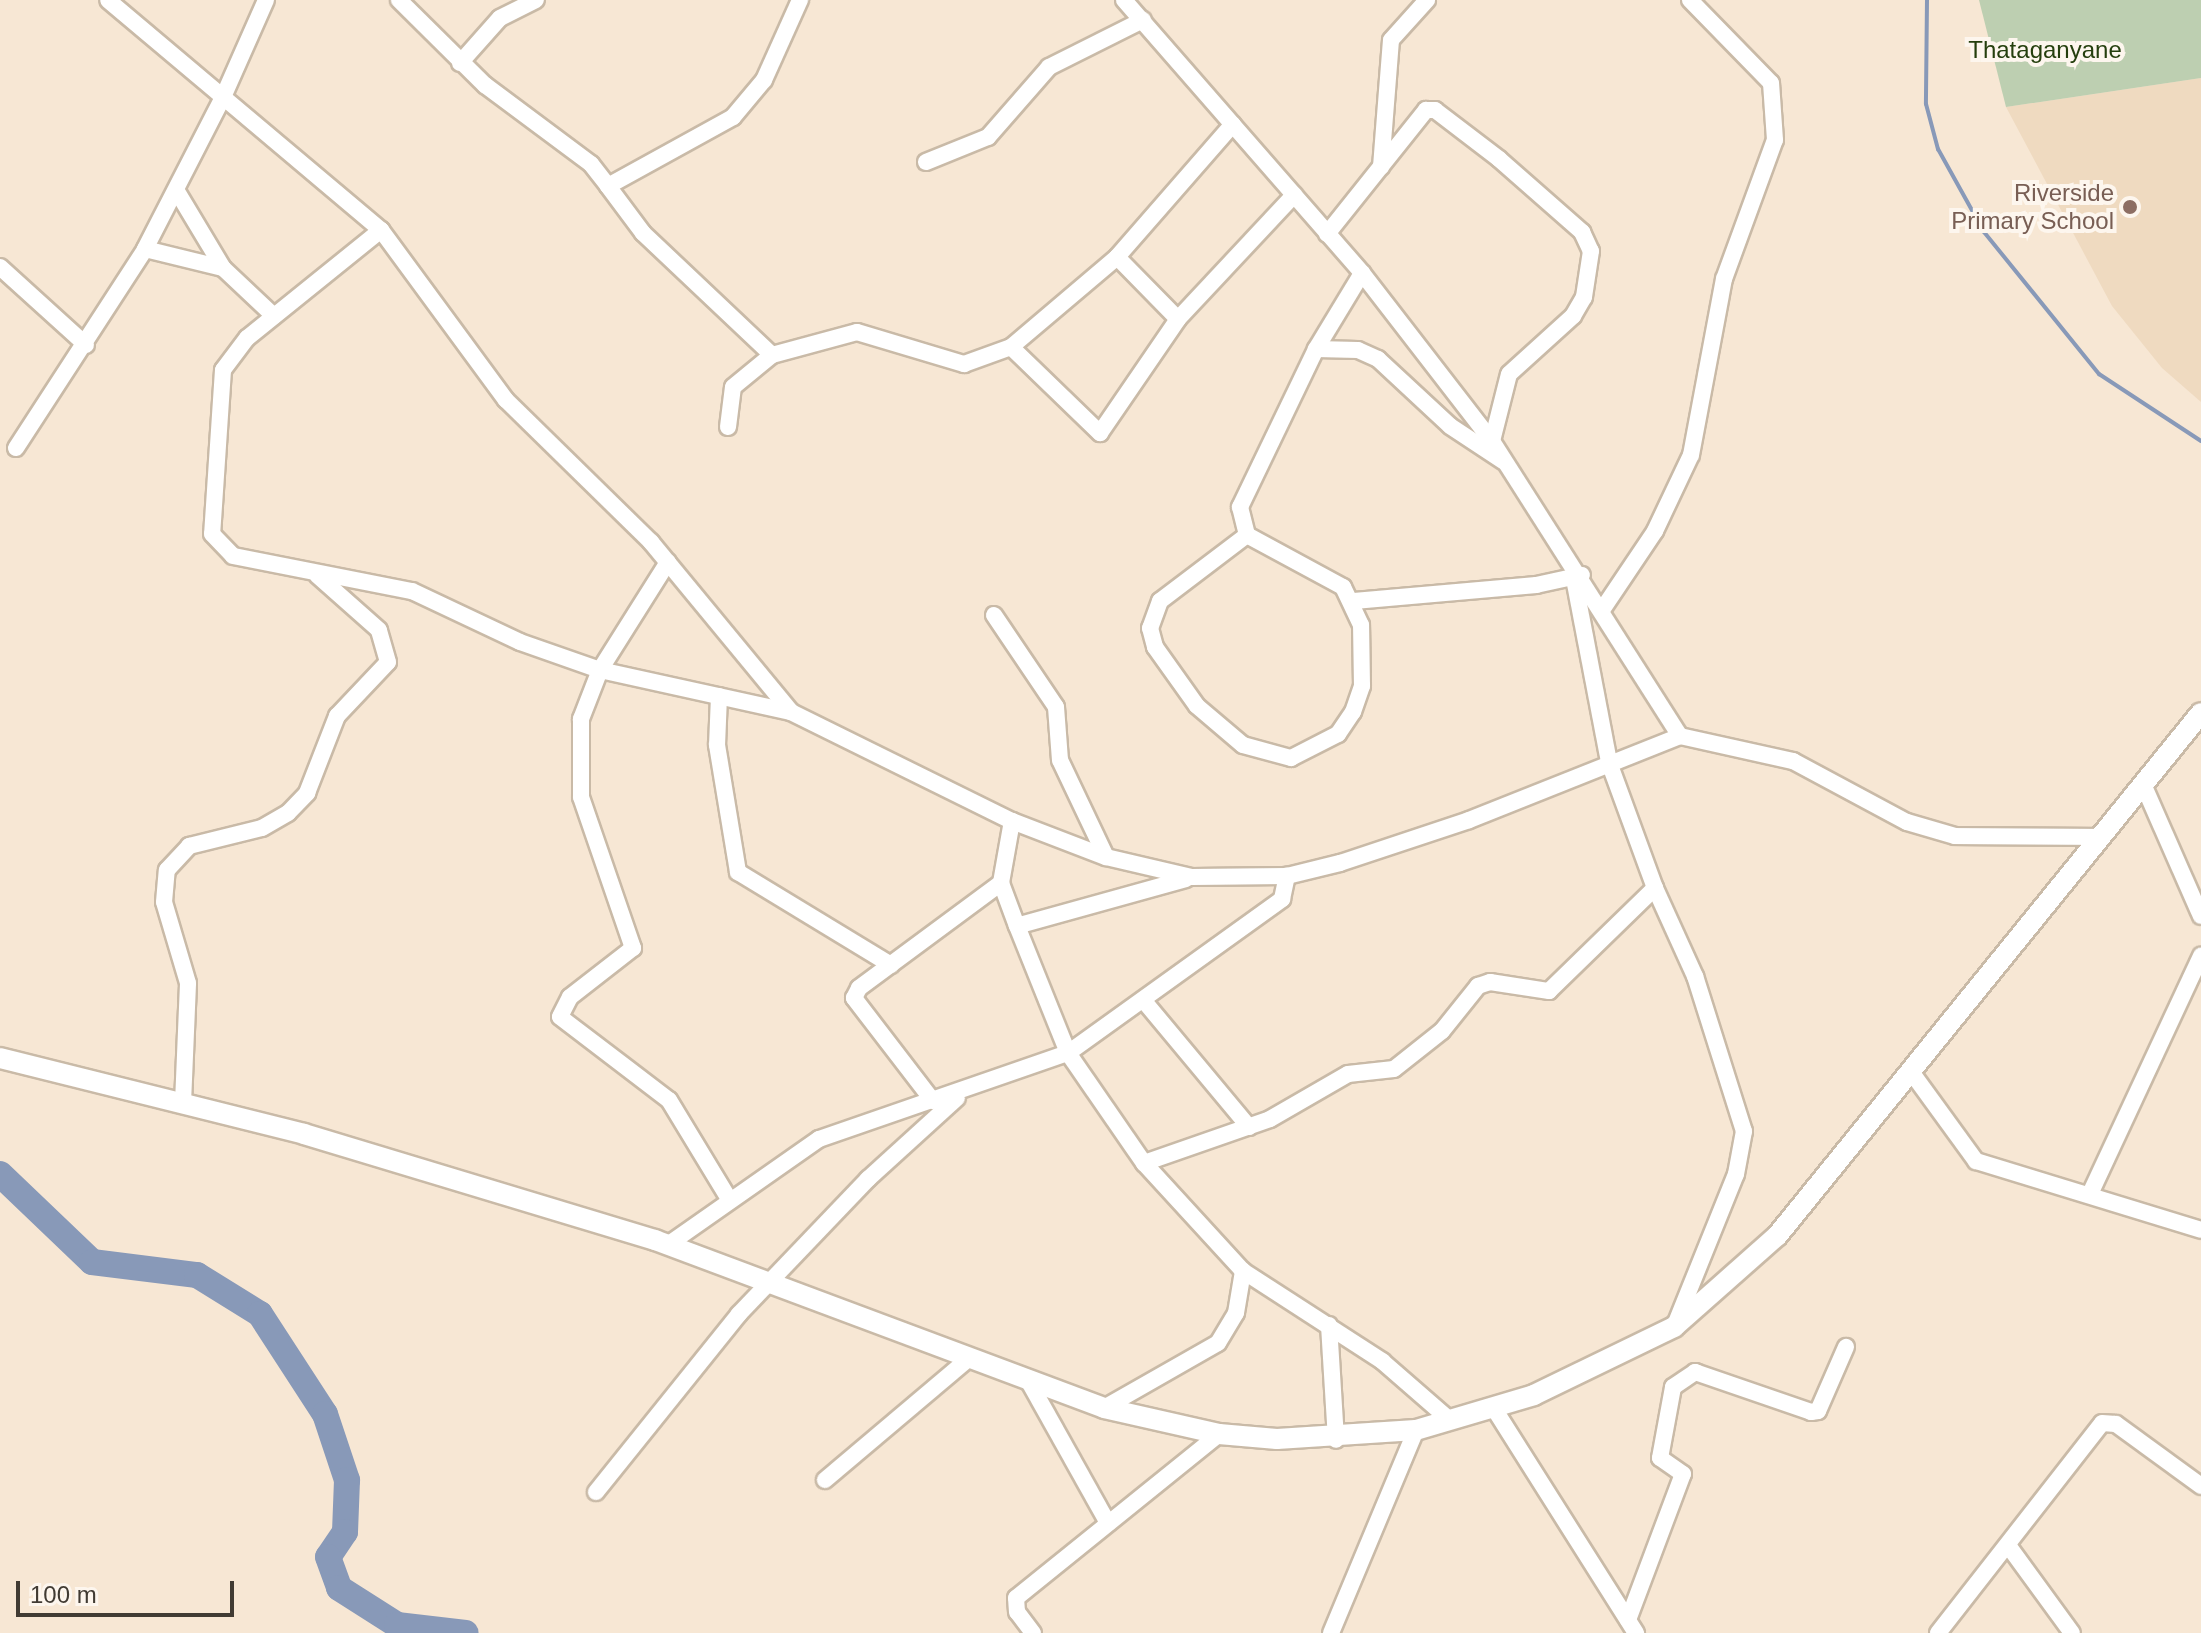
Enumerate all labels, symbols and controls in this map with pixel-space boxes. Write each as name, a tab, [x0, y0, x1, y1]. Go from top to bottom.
park label: Thataganyane	[1968, 36, 2122, 64]
place label: Riverside Primary School	[1951, 179, 2114, 235]
marker: Riverside Primary School	[2121, 198, 2139, 216]
scale bar	[20, 1565, 238, 1615]
text: 100 m	[30, 1581, 97, 1608]

